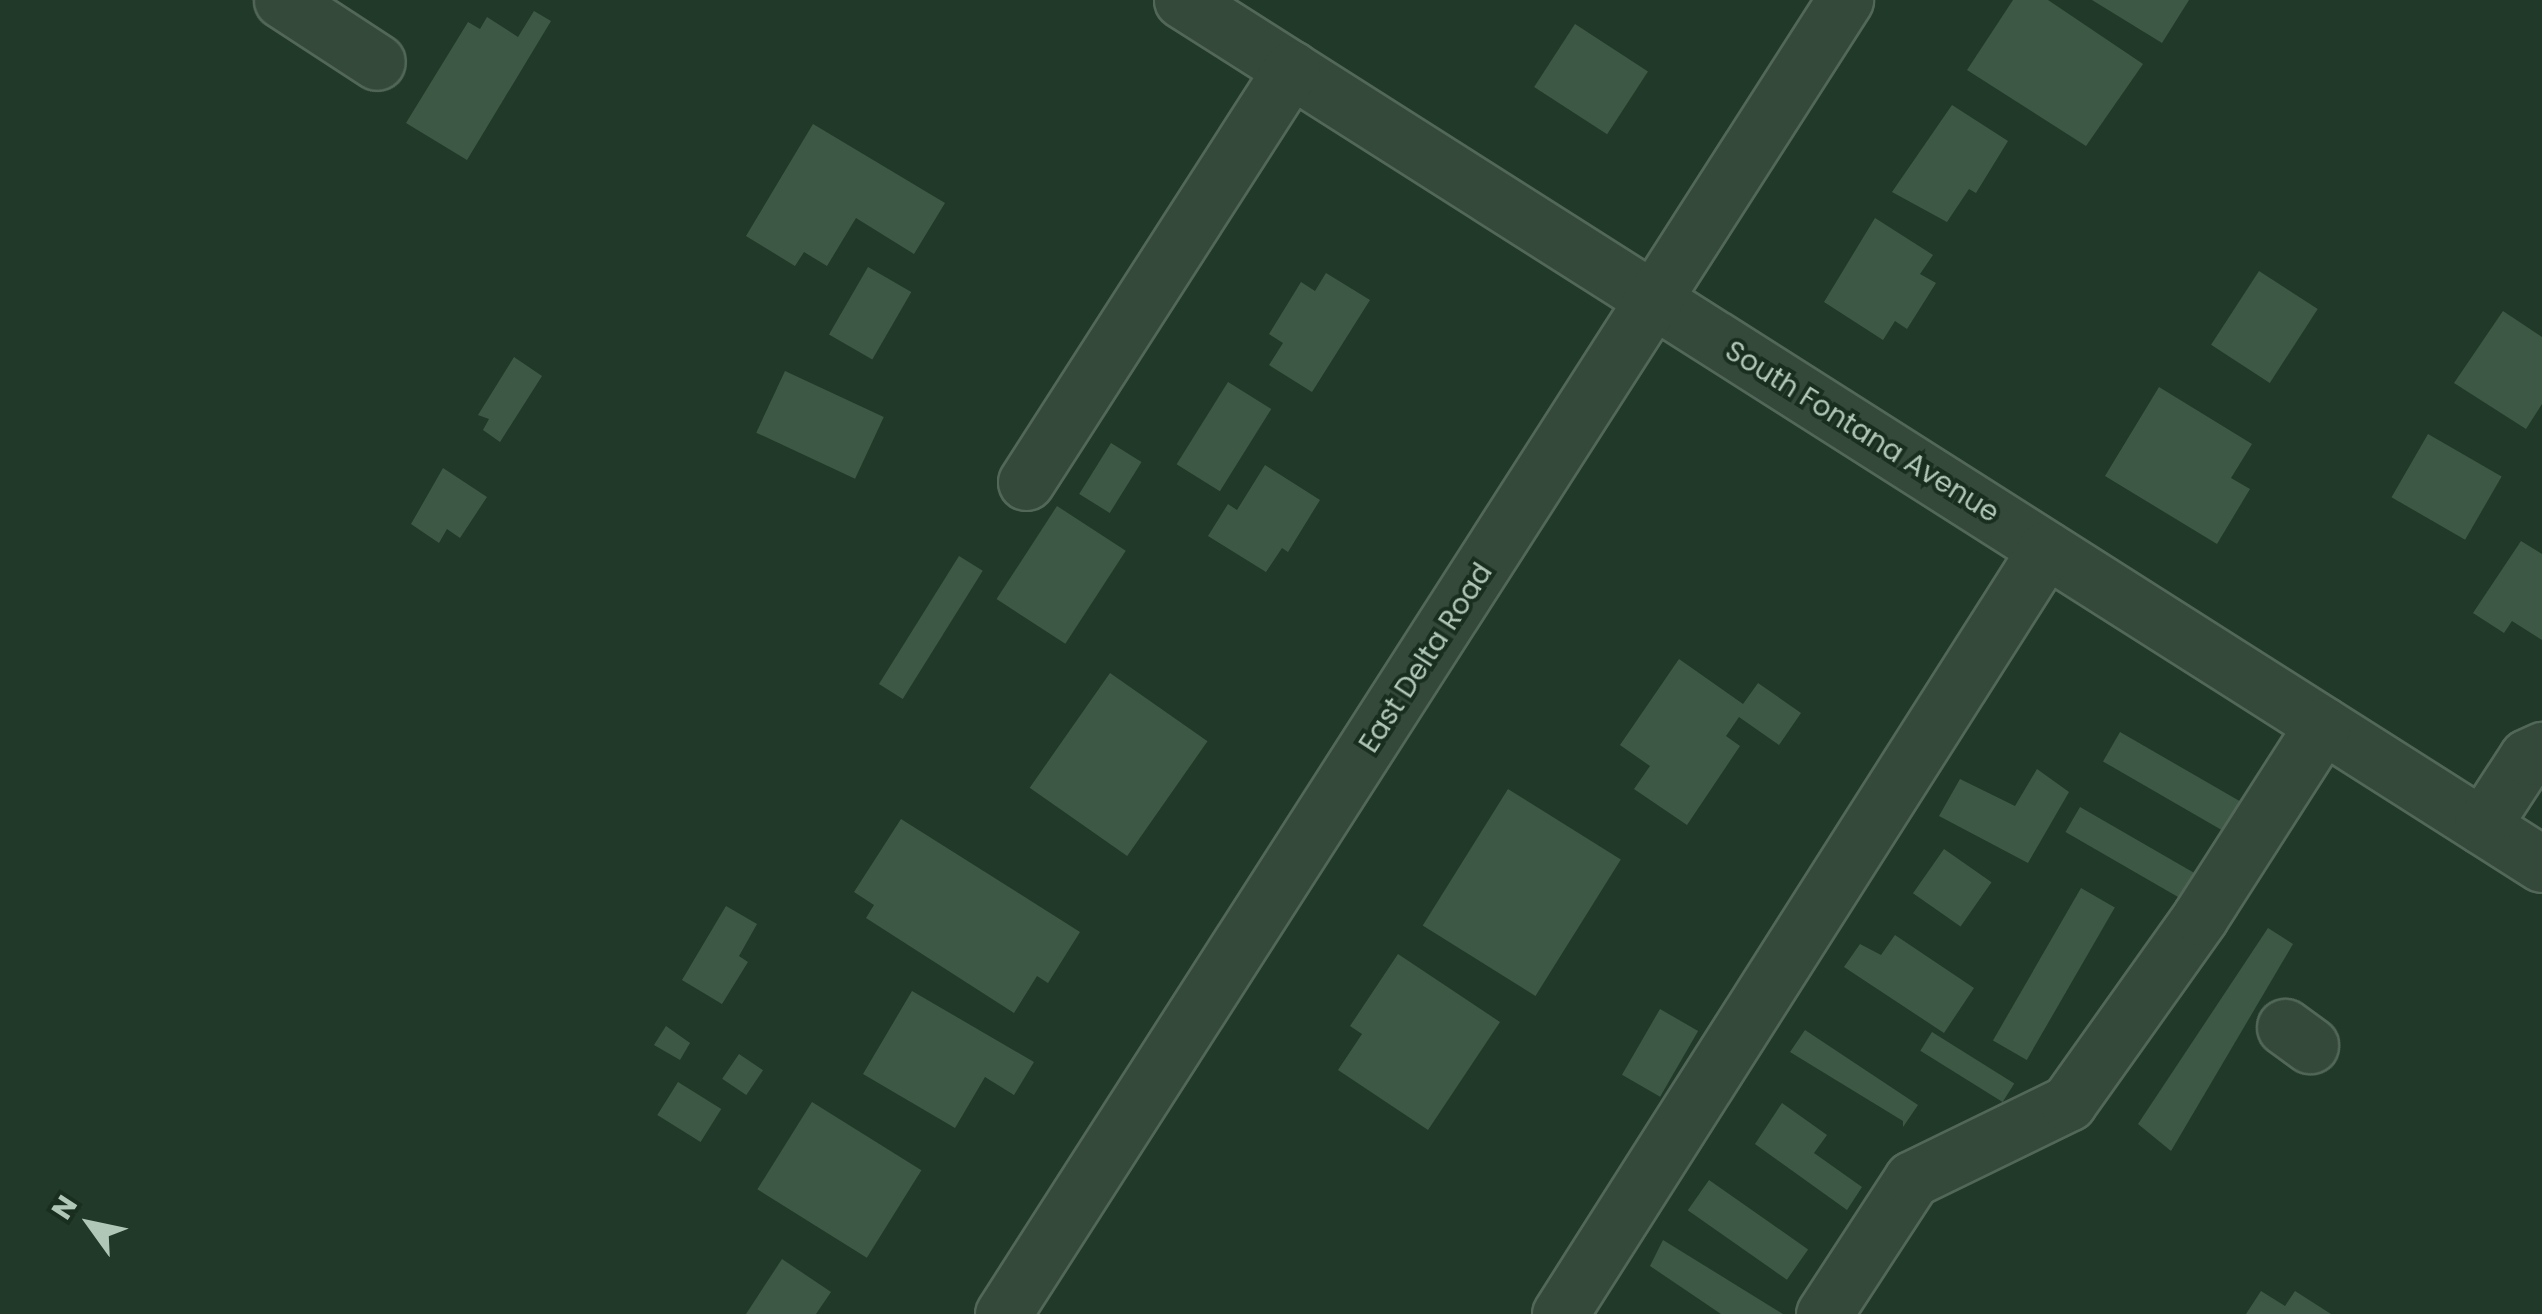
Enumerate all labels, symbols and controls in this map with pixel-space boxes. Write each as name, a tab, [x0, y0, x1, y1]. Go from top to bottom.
street label: South Fontana Avenue	[1719, 334, 2005, 530]
street label: East Delta Road	[1352, 557, 1500, 759]
north arrow	[40, 1174, 140, 1274]
text: N	[42, 1188, 87, 1227]

